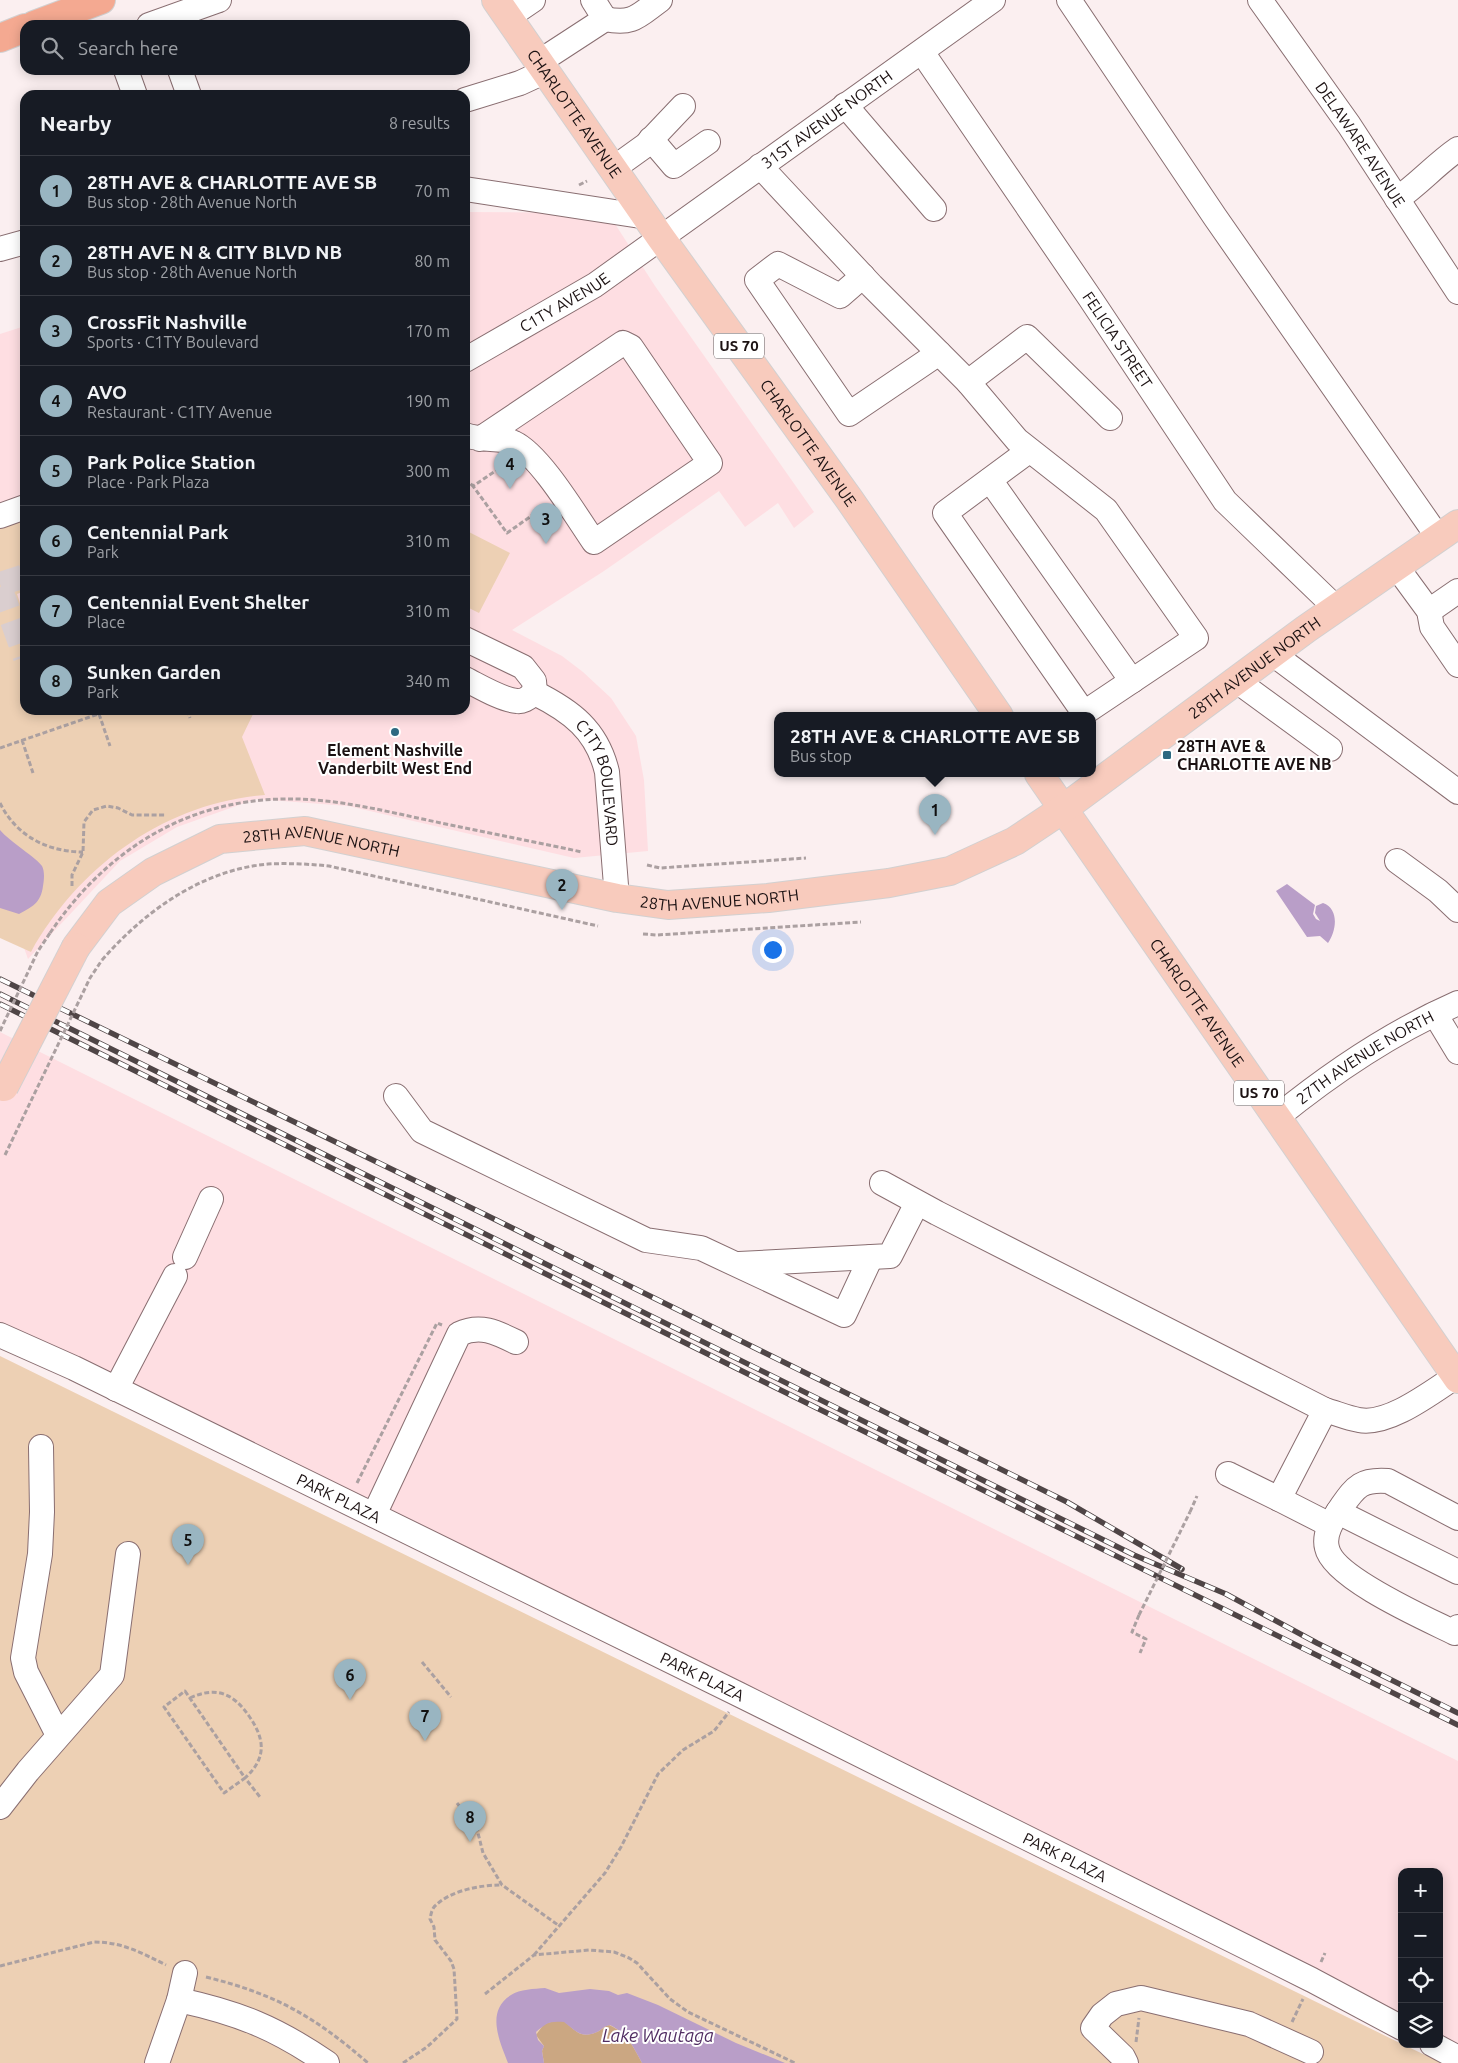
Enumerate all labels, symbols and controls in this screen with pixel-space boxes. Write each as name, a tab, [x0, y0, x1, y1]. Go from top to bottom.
search box	[20, 20, 470, 75]
icon: search	[38, 34, 66, 62]
text: Search here	[78, 37, 178, 59]
street label: CHARLOTTE AVENUE	[524, 46, 625, 181]
street label: 31ST AVENUE NORTH	[758, 66, 896, 172]
street label: DELAWARE AVENUE	[1312, 78, 1409, 210]
text: Nearby	[40, 111, 111, 135]
text: 8 results	[389, 114, 450, 132]
text: 28TH AVE & CHARLOTTE AVE SB	[87, 171, 377, 193]
text: 1	[51, 182, 61, 200]
text: 70 m	[414, 182, 450, 200]
text: Bus stop · 28th Avenue North	[87, 193, 297, 211]
text: 28TH AVE N & CITY BLVD NB	[87, 241, 342, 263]
text: 2	[51, 252, 61, 270]
text: 80 m	[414, 252, 450, 270]
text: Bus stop · 28th Avenue North	[87, 263, 297, 281]
street label: C1TY AVENUE	[516, 269, 613, 336]
street label: FELICIA STREET	[1079, 288, 1156, 391]
text: CrossFit Nashville	[87, 311, 247, 333]
text: 3	[51, 322, 61, 340]
text: 170 m	[405, 322, 450, 340]
text: Sports · C1TY Boulevard	[87, 333, 259, 351]
road number: US 70	[714, 334, 764, 358]
street label: CHARLOTTE AVENUE	[757, 376, 860, 510]
text: AVO	[87, 381, 127, 403]
text: 4	[51, 392, 61, 410]
text: 190 m	[405, 392, 450, 410]
text: Restaurant · C1TY Avenue	[87, 403, 272, 421]
pin: 4	[494, 448, 526, 489]
text: Park Police Station	[87, 451, 256, 473]
text: 5	[51, 462, 61, 480]
text: 300 m	[405, 462, 450, 480]
text: Place · Park Plaza	[87, 473, 210, 491]
pin: 3	[530, 503, 562, 544]
text: Centennial Park	[87, 521, 228, 543]
text: 6	[51, 532, 61, 550]
text: 310 m	[405, 532, 450, 550]
text: Park	[87, 543, 119, 561]
text: Centennial Event Shelter	[87, 591, 309, 613]
text: 7	[51, 602, 61, 620]
text: 310 m	[405, 602, 450, 620]
text: Place	[87, 613, 125, 631]
street label: 28TH AVENUE NORTH	[1185, 613, 1324, 722]
text: Sunken Garden	[87, 661, 221, 683]
text: 8	[51, 672, 61, 690]
text: 340 m	[405, 672, 450, 690]
text: Park	[87, 683, 119, 701]
popup	[774, 712, 1096, 777]
street label: C1TY BOULEVARD	[572, 715, 622, 847]
text: 28TH AVE & CHARLOTTE AVE SB	[790, 725, 1080, 747]
marker: Element Nashville Vanderbilt West End	[389, 726, 401, 738]
place label: 28TH AVE & CHARLOTTE AVE NB	[1177, 737, 1331, 773]
place label: Element Nashville Vanderbilt West End	[318, 741, 472, 777]
text: Bus stop	[790, 747, 852, 765]
marker: 28TH AVE & CHARLOTTE AVE NB	[1161, 749, 1173, 761]
pin: 1	[919, 794, 951, 835]
street label: 28TH AVENUE NORTH	[242, 822, 402, 860]
pin: 2	[546, 869, 578, 910]
street label: 28TH AVENUE NORTH	[639, 885, 800, 914]
street label: CHARLOTTE AVENUE	[1147, 935, 1248, 1070]
your location	[760, 937, 786, 963]
street label: 27TH AVENUE NORTH	[1293, 1007, 1436, 1108]
road number: US 70	[1234, 1080, 1284, 1106]
street label: PARK PLAZA	[294, 1470, 384, 1526]
pin: 5	[172, 1524, 204, 1565]
street label: PARK PLAZA	[657, 1648, 748, 1705]
pin: 6	[334, 1659, 366, 1700]
pin: 7	[409, 1700, 441, 1741]
pin: 8	[454, 1801, 486, 1842]
street label: PARK PLAZA	[1020, 1828, 1110, 1886]
map controls	[1398, 1868, 1443, 2048]
button: +	[1398, 1868, 1443, 1913]
button: −	[1398, 1913, 1443, 1958]
button: locate	[1398, 1958, 1443, 2003]
button: layers	[1398, 2003, 1443, 2048]
water label: Lake Wautaga	[602, 2025, 714, 2045]

